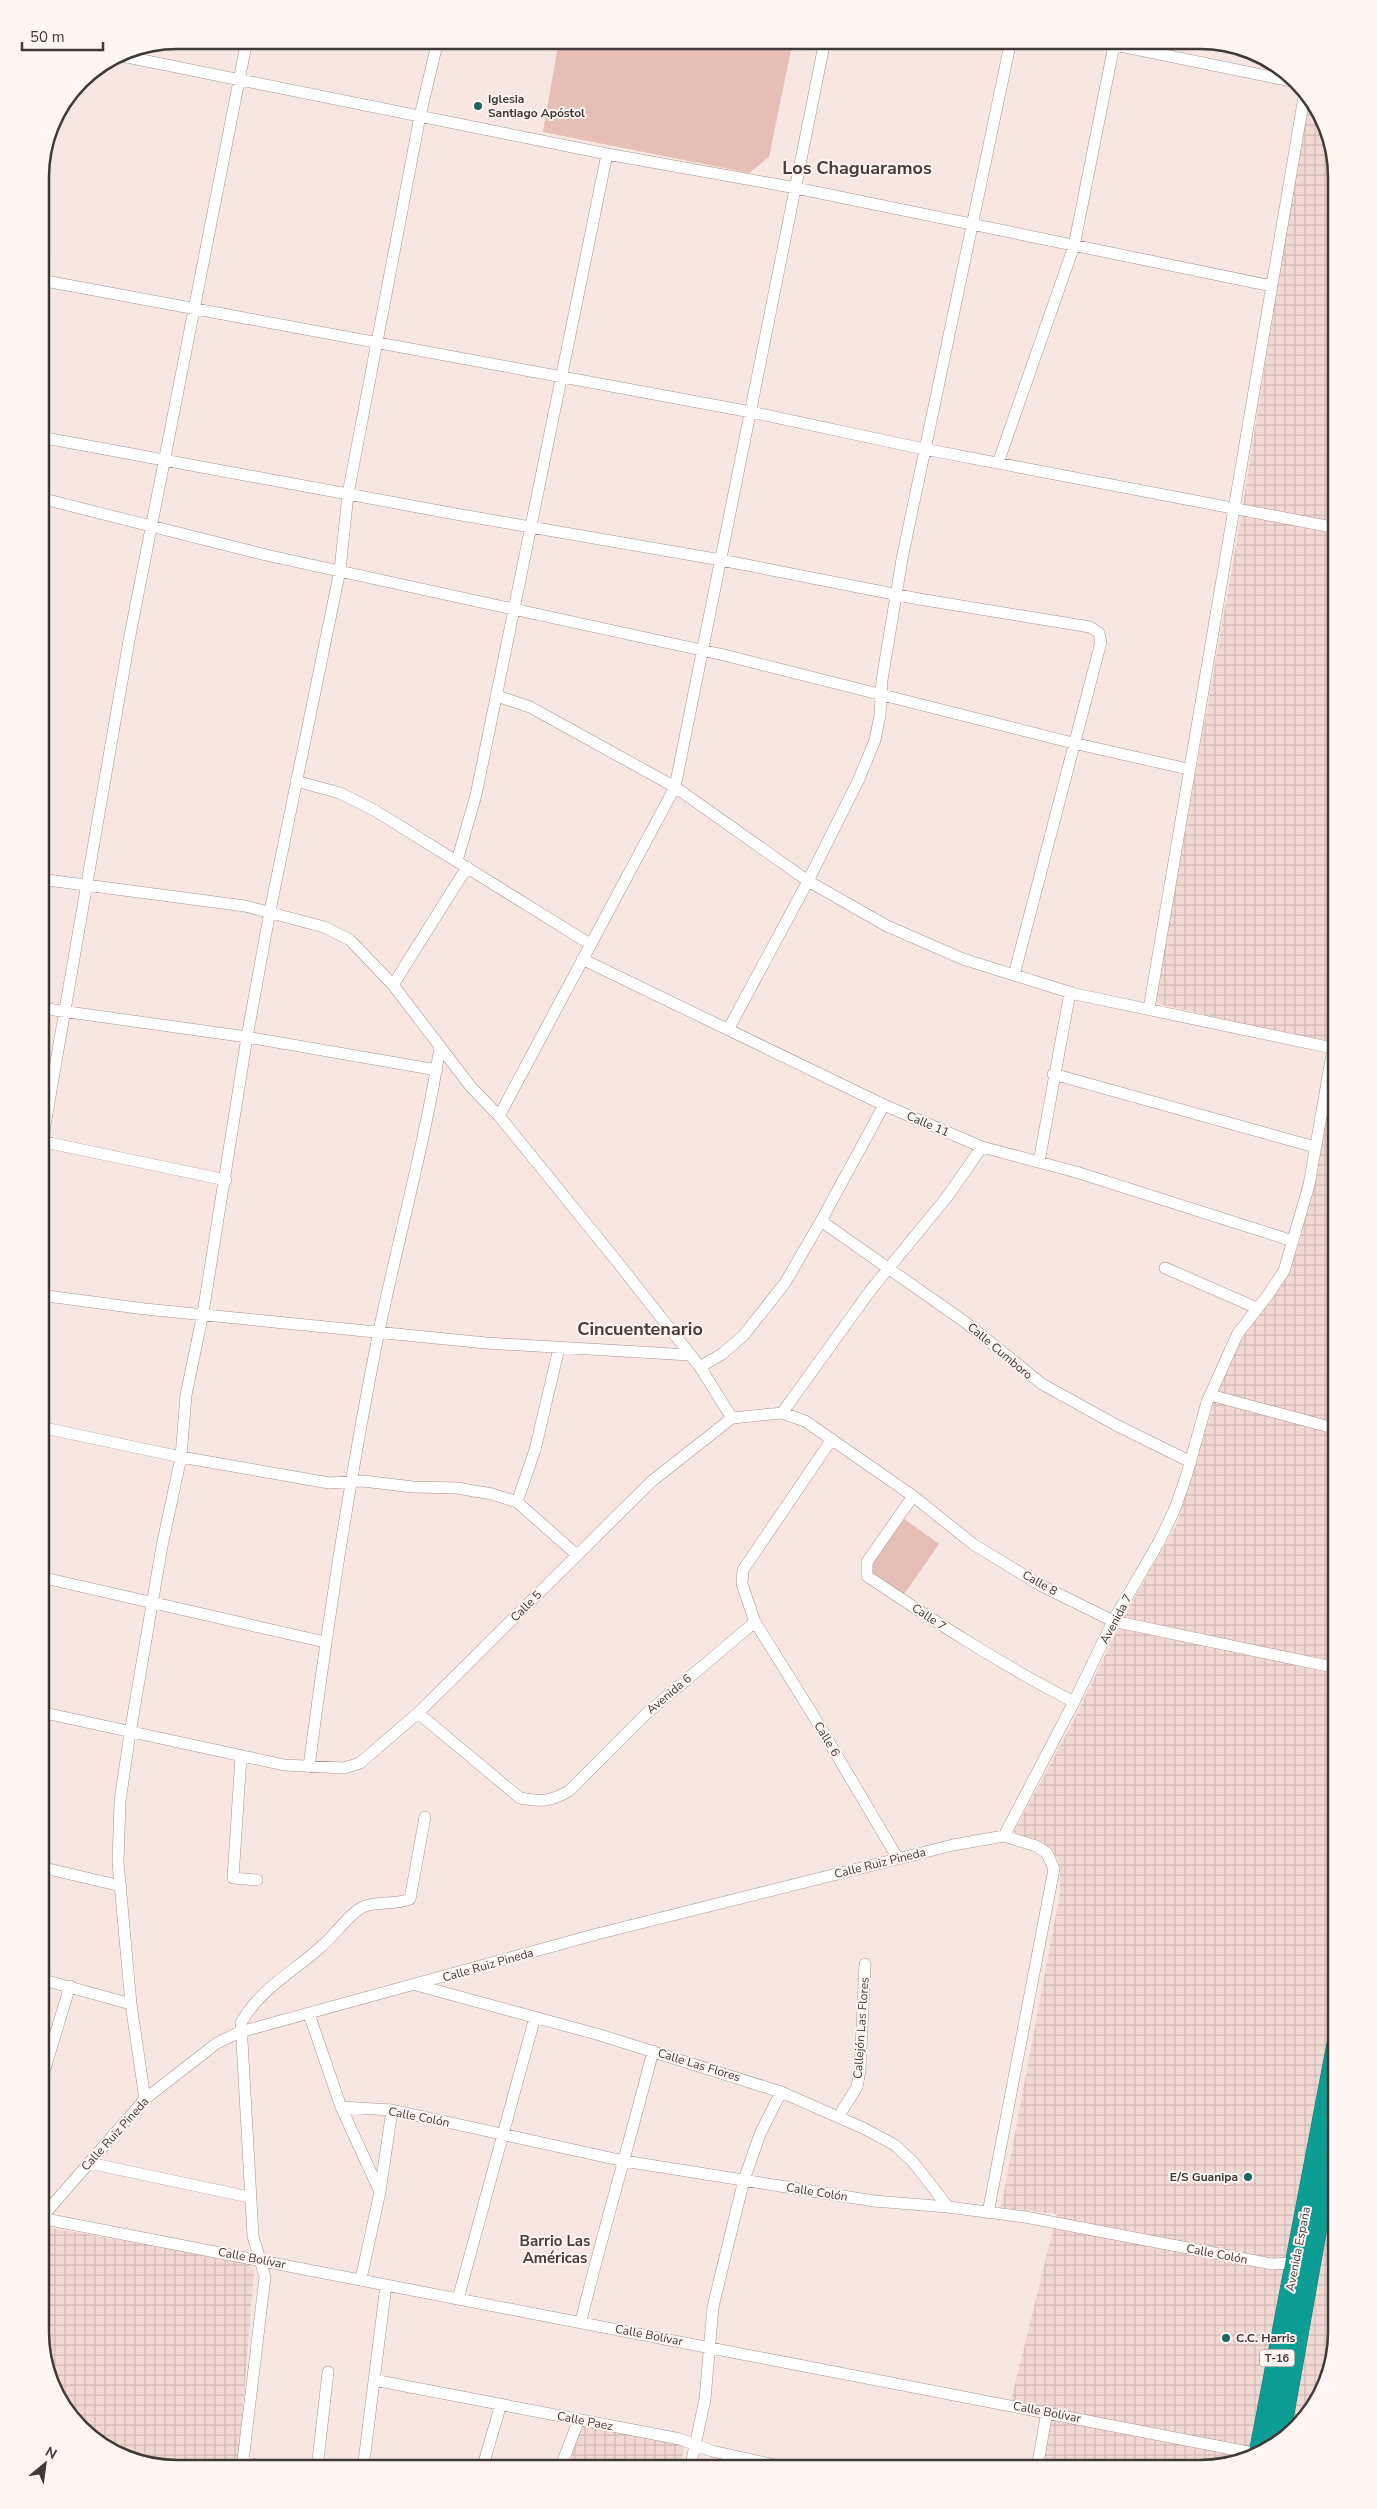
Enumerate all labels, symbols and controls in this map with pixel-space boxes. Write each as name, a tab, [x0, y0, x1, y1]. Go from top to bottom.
scale bar	[22, 20, 104, 52]
text: 50 m	[30, 27, 65, 47]
place label: Iglesia Santiago Apóstol	[488, 91, 585, 121]
marker: Iglesia Santiago Apóstol	[472, 100, 484, 112]
district label: Los Chaguaramos	[782, 156, 932, 180]
street label: Calle 11	[904, 1108, 952, 1140]
district label: Cincuentenario	[577, 1317, 703, 1341]
street label: Calle Cumboro	[964, 1319, 1036, 1383]
street label: Calle 8	[1020, 1567, 1060, 1599]
street label: Calle 5	[507, 1587, 545, 1625]
street label: Avenida 7	[1096, 1591, 1136, 1647]
street label: Calle 7	[909, 1600, 949, 1634]
street label: Avenida 6	[643, 1670, 695, 1718]
street label: Calle 6	[810, 1719, 844, 1759]
street label: Calle Ruiz Pineda	[833, 1844, 927, 1882]
street label: Calle Ruiz Pineda	[441, 1944, 535, 1986]
street label: Callejón Las Flores	[849, 1976, 873, 2079]
street label: Calle Las Flores	[656, 2045, 742, 2085]
street label: Calle Ruiz Pineda	[78, 2094, 152, 2174]
street label: Calle Colón	[387, 2103, 451, 2131]
place label: E/S Guanipa	[1170, 2169, 1238, 2185]
marker: E/S Guanipa	[1242, 2171, 1254, 2183]
street label: Calle Colón	[785, 2179, 849, 2205]
street label: Avenida España	[1282, 2205, 1314, 2293]
district label: Barrio Las Américas	[520, 2231, 590, 2268]
street label: Calle Colón	[1185, 2240, 1249, 2268]
street label: Calle Bolívar	[217, 2244, 288, 2273]
street label: Calle Bolívar	[614, 2321, 685, 2350]
place label: C.C. Harris	[1236, 2330, 1296, 2346]
marker: C.C. Harris	[1220, 2332, 1232, 2344]
road number: T-16	[1260, 2350, 1294, 2366]
street label: Calle Bolívar	[1012, 2398, 1083, 2427]
street label: Calle Paez	[556, 2408, 615, 2434]
north arrow	[20, 2439, 70, 2489]
text: N	[42, 2442, 60, 2464]

